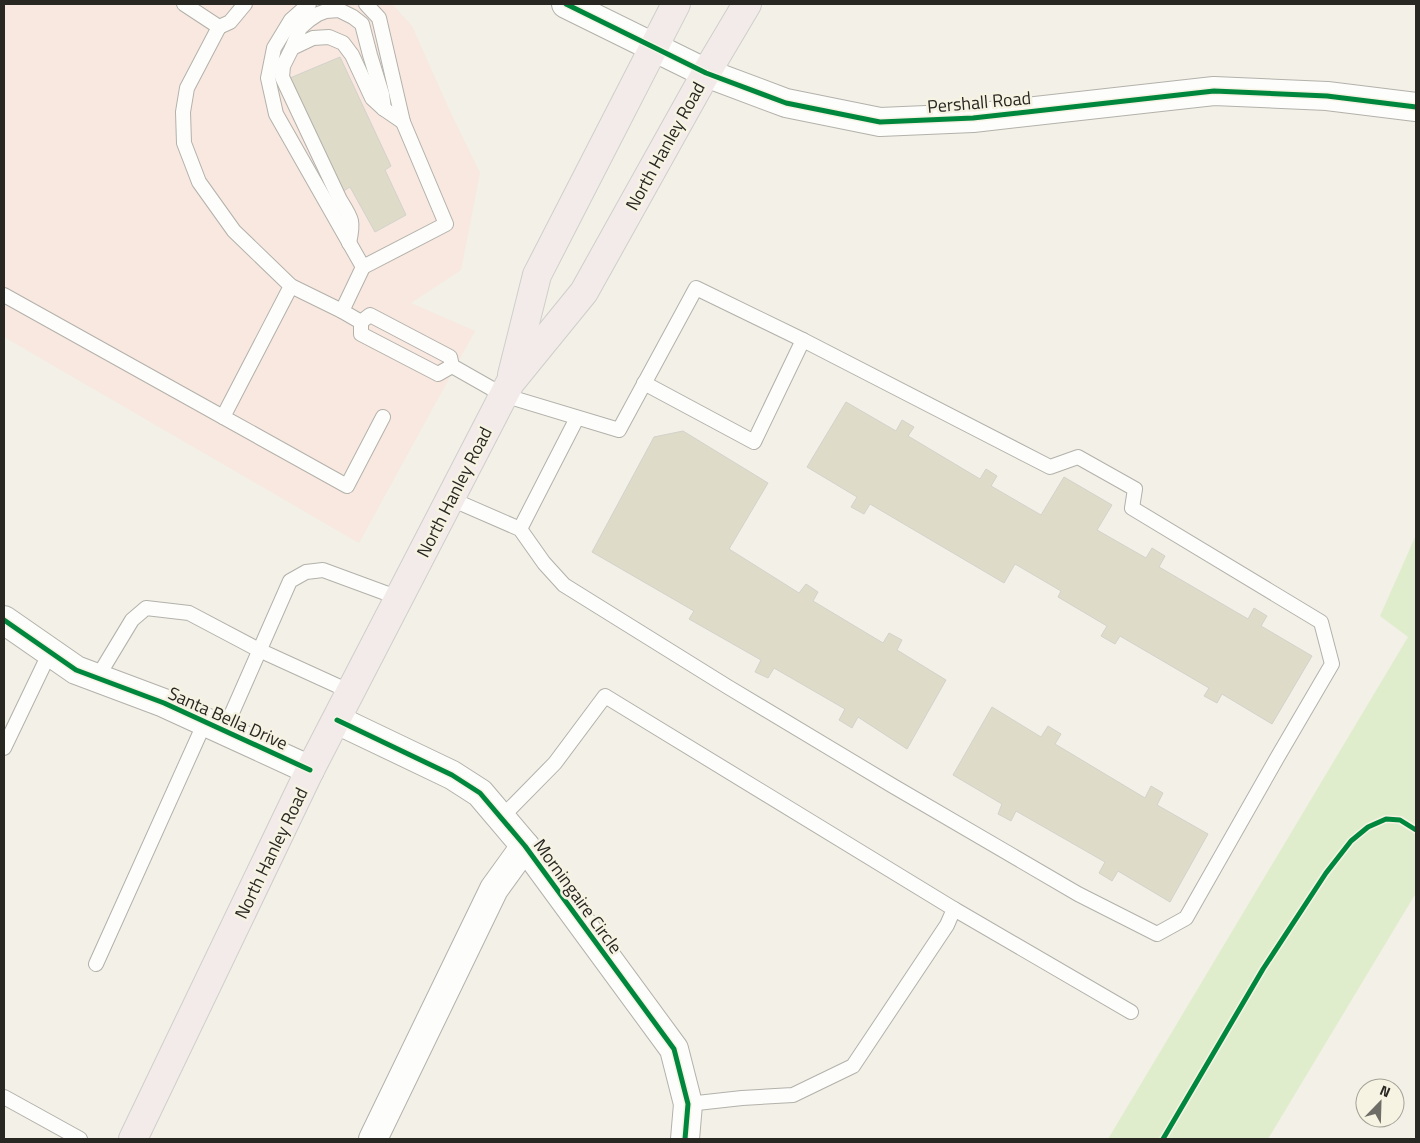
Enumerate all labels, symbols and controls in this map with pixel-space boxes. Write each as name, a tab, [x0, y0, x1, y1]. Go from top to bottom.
street label: North Hanley Road	[618, 77, 712, 215]
street label: Pershall Road	[926, 84, 1032, 120]
street label: North Hanley Road	[409, 422, 499, 562]
street label: Santa Bella Drive	[164, 680, 292, 756]
street label: North Hanley Road	[227, 783, 315, 923]
street label: Morningaire Circle	[527, 833, 629, 959]
north arrow	[1355, 1078, 1405, 1128]
text: N	[1377, 1079, 1394, 1102]

